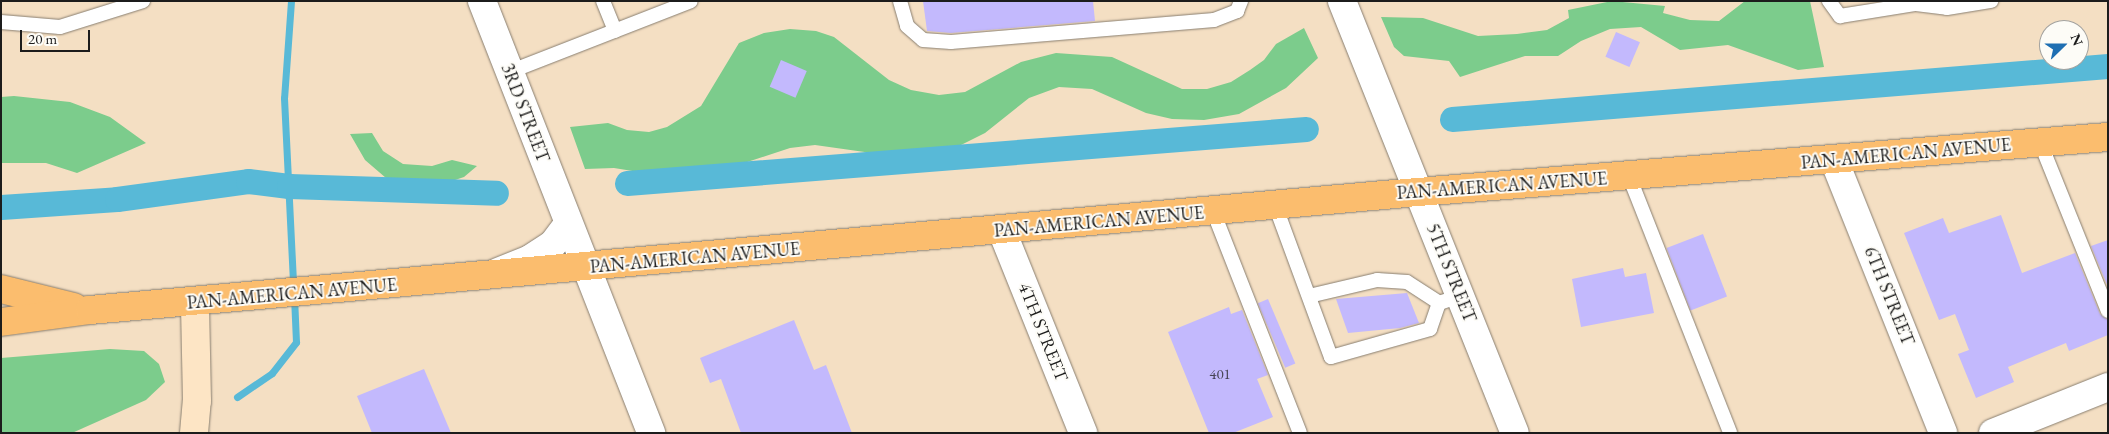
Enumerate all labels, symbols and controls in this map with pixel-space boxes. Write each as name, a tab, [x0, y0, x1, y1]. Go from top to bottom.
scale bar	[22, 20, 92, 52]
north arrow	[2039, 20, 2089, 70]
text: 20 m	[28, 29, 57, 48]
text: N	[2067, 31, 2087, 48]
street label: 3RD STREET	[496, 60, 554, 166]
street label: PAN-AMERICAN AVENUE	[1800, 134, 2012, 174]
street label: PAN-AMERICAN AVENUE	[1396, 168, 1608, 204]
street label: PAN-AMERICAN AVENUE	[993, 202, 1205, 242]
street label: 5TH STREET	[1421, 221, 1481, 325]
street label: PAN-AMERICAN AVENUE	[589, 238, 801, 278]
street label: 6TH STREET	[1859, 244, 1919, 348]
street label: PAN-AMERICAN AVENUE	[186, 274, 398, 314]
street label: 4TH STREET	[1013, 280, 1073, 384]
house number: 401	[1209, 365, 1231, 383]

